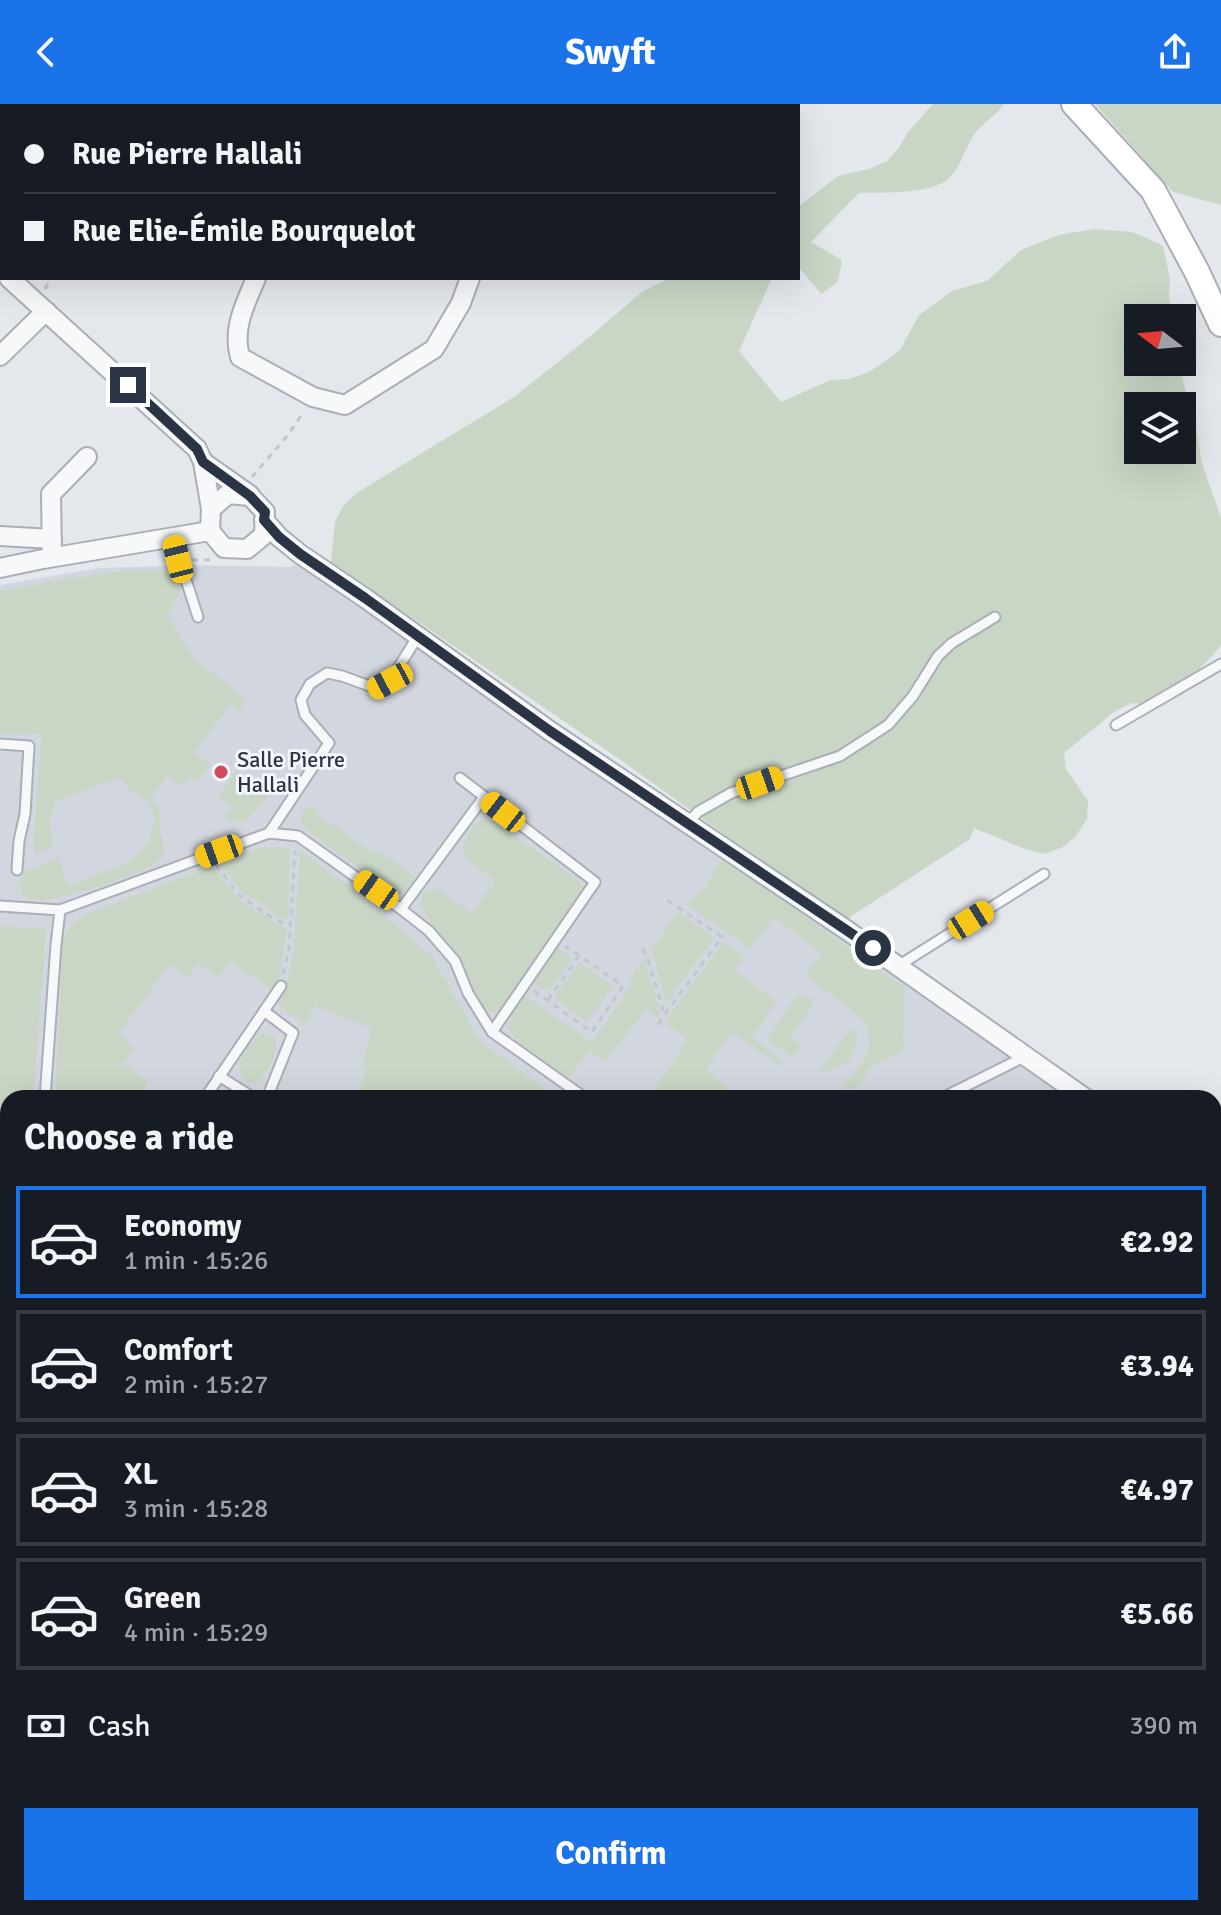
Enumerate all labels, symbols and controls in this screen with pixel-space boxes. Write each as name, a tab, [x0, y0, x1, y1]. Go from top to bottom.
icon: back	[24, 30, 68, 74]
text: Swyft	[565, 30, 656, 75]
icon: share	[1153, 30, 1197, 74]
text: Rue Pierre Hallali	[72, 136, 302, 173]
text: Rue Elie-Émile Bourquelot	[72, 213, 416, 250]
north arrow	[1124, 304, 1196, 376]
map controls	[1124, 304, 1196, 464]
route end	[110, 367, 146, 403]
button: layers	[1124, 392, 1196, 464]
car	[161, 533, 195, 585]
car	[363, 659, 417, 703]
place label: Salle Pierre Hallali	[237, 746, 345, 798]
marker: Salle Pierre Hallali	[212, 763, 230, 781]
car	[733, 764, 787, 802]
car	[477, 788, 529, 836]
car	[192, 832, 246, 870]
car	[349, 866, 403, 914]
car	[944, 897, 998, 943]
route start	[855, 930, 891, 966]
text: Choose a ride	[24, 1115, 234, 1160]
icon: car	[28, 1206, 100, 1278]
text: Economy	[124, 1208, 241, 1245]
text: €2.92	[1121, 1224, 1194, 1261]
text: 1 min · 15:26	[124, 1245, 268, 1277]
icon: car	[28, 1330, 100, 1402]
text: Comfort	[124, 1332, 233, 1369]
text: €3.94	[1121, 1348, 1194, 1385]
text: 2 min · 15:27	[124, 1369, 268, 1401]
icon: car	[28, 1454, 100, 1526]
text: XL	[124, 1456, 158, 1493]
text: €4.97	[1121, 1472, 1194, 1509]
text: 3 min · 15:28	[124, 1493, 268, 1525]
icon: car	[28, 1578, 100, 1650]
text: Green	[124, 1580, 201, 1617]
text: €5.66	[1121, 1596, 1194, 1633]
text: 4 min · 15:29	[124, 1617, 268, 1649]
icon: cash	[24, 1704, 68, 1748]
text: Cash	[88, 1708, 151, 1745]
text: 390 m	[1129, 1710, 1198, 1742]
button: Confirm	[24, 1808, 1198, 1900]

